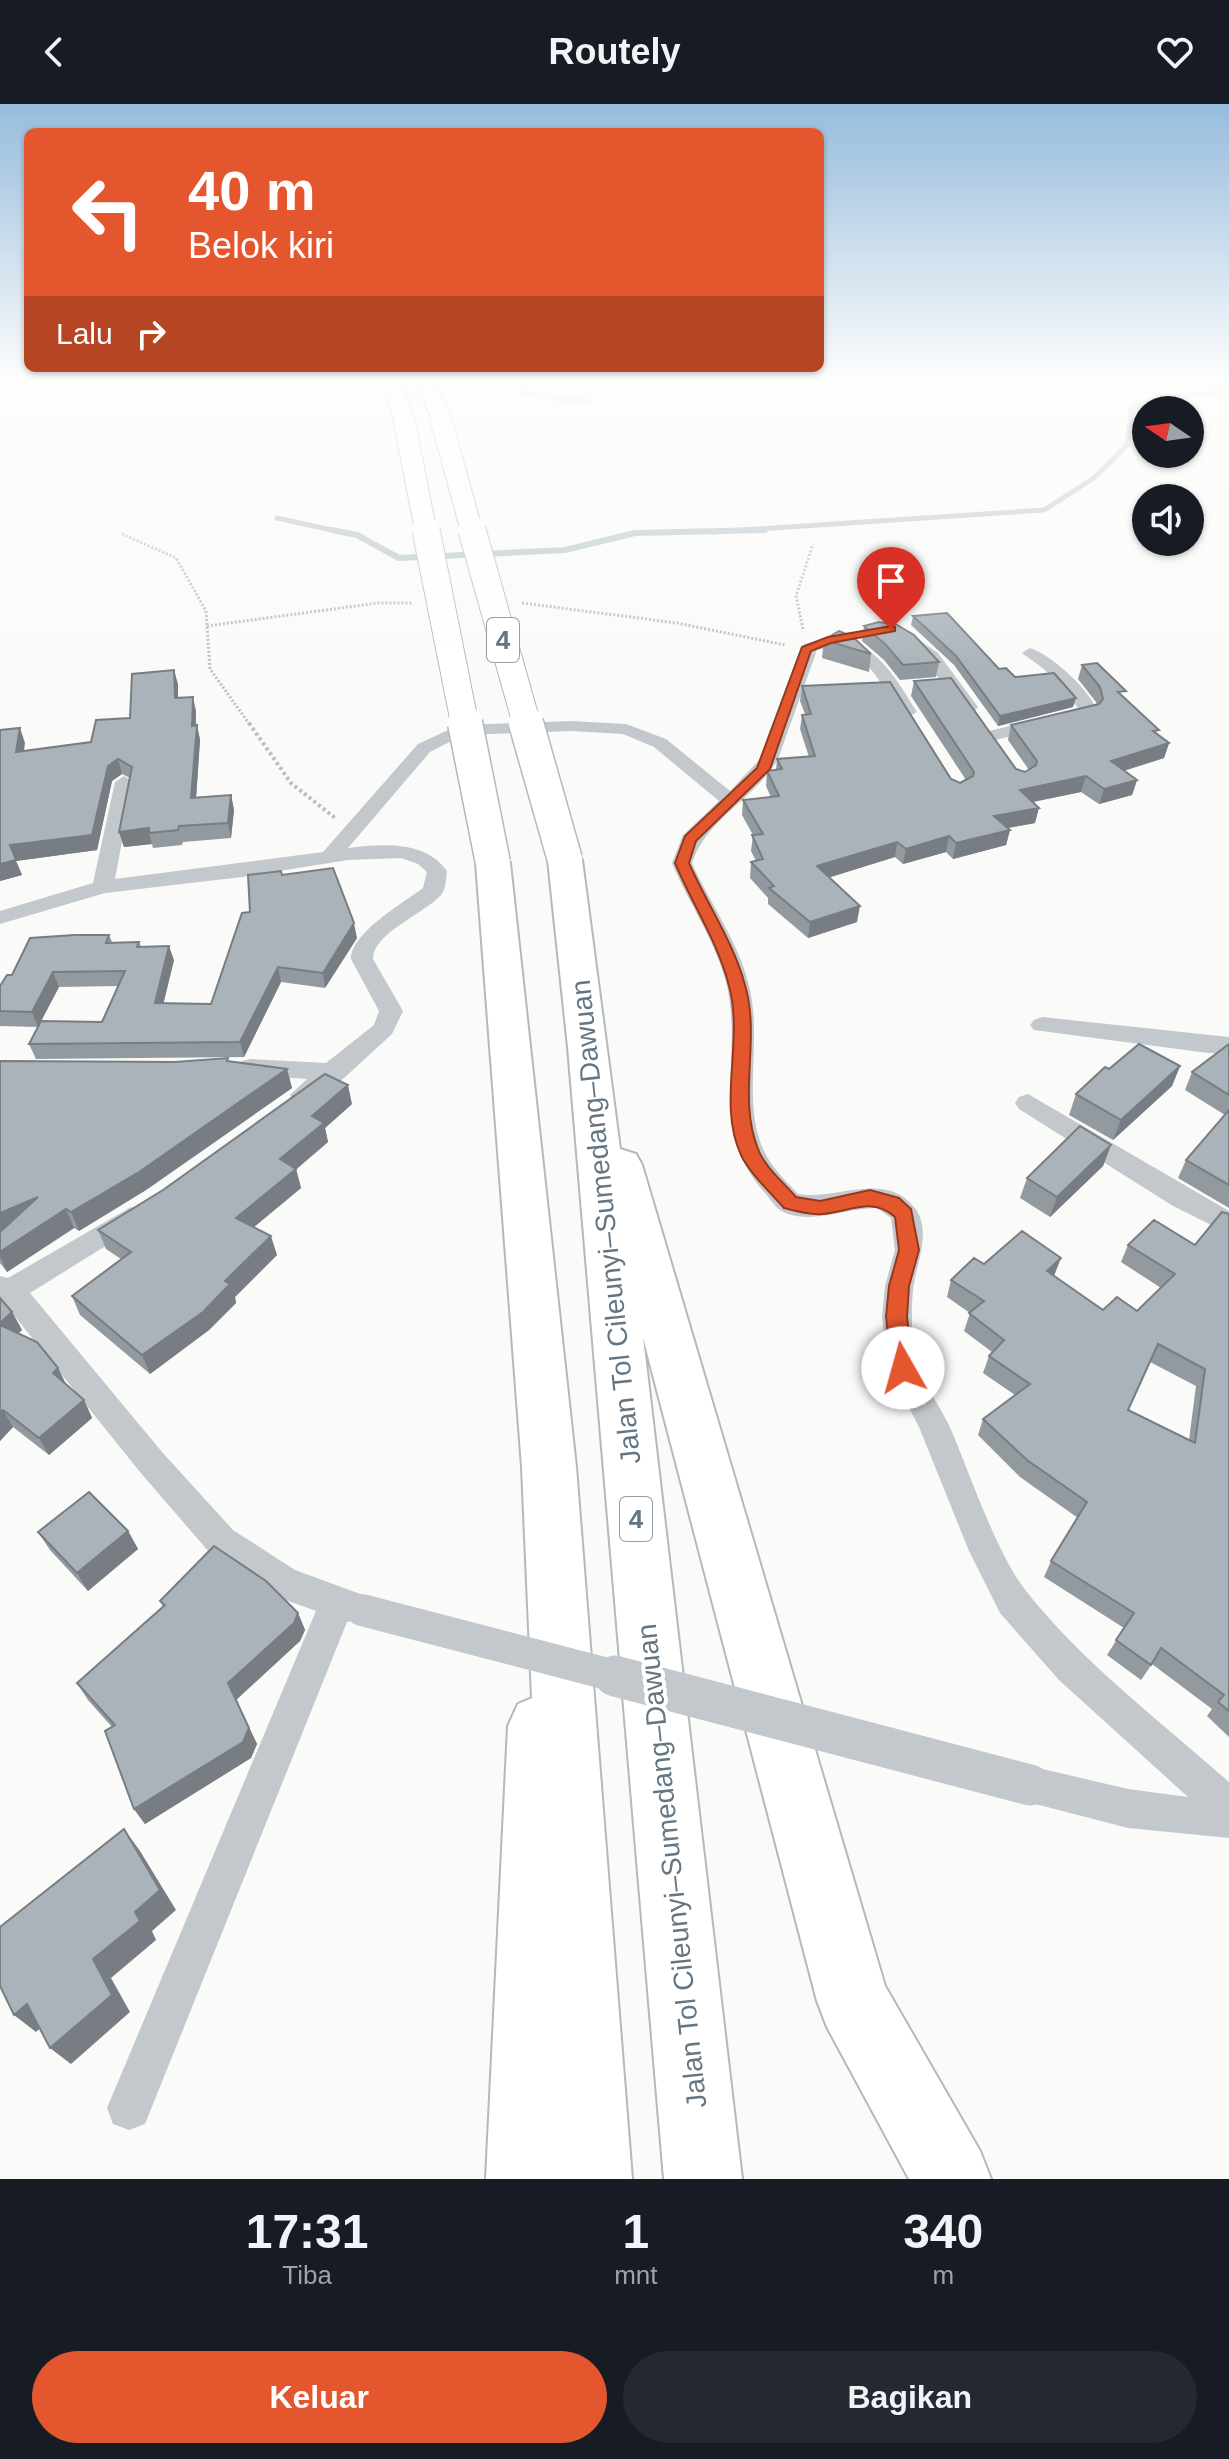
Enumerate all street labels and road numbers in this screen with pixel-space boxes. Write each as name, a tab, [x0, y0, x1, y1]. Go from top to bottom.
road number: 4	[487, 618, 519, 662]
street label: Jalan Tol Cileunyi–Sumedang–Dawuan	[565, 978, 646, 1466]
road number: 4	[620, 1497, 652, 1541]
street label: Jalan Tol Cileunyi–Sumedang–Dawuan	[631, 1622, 712, 2110]

